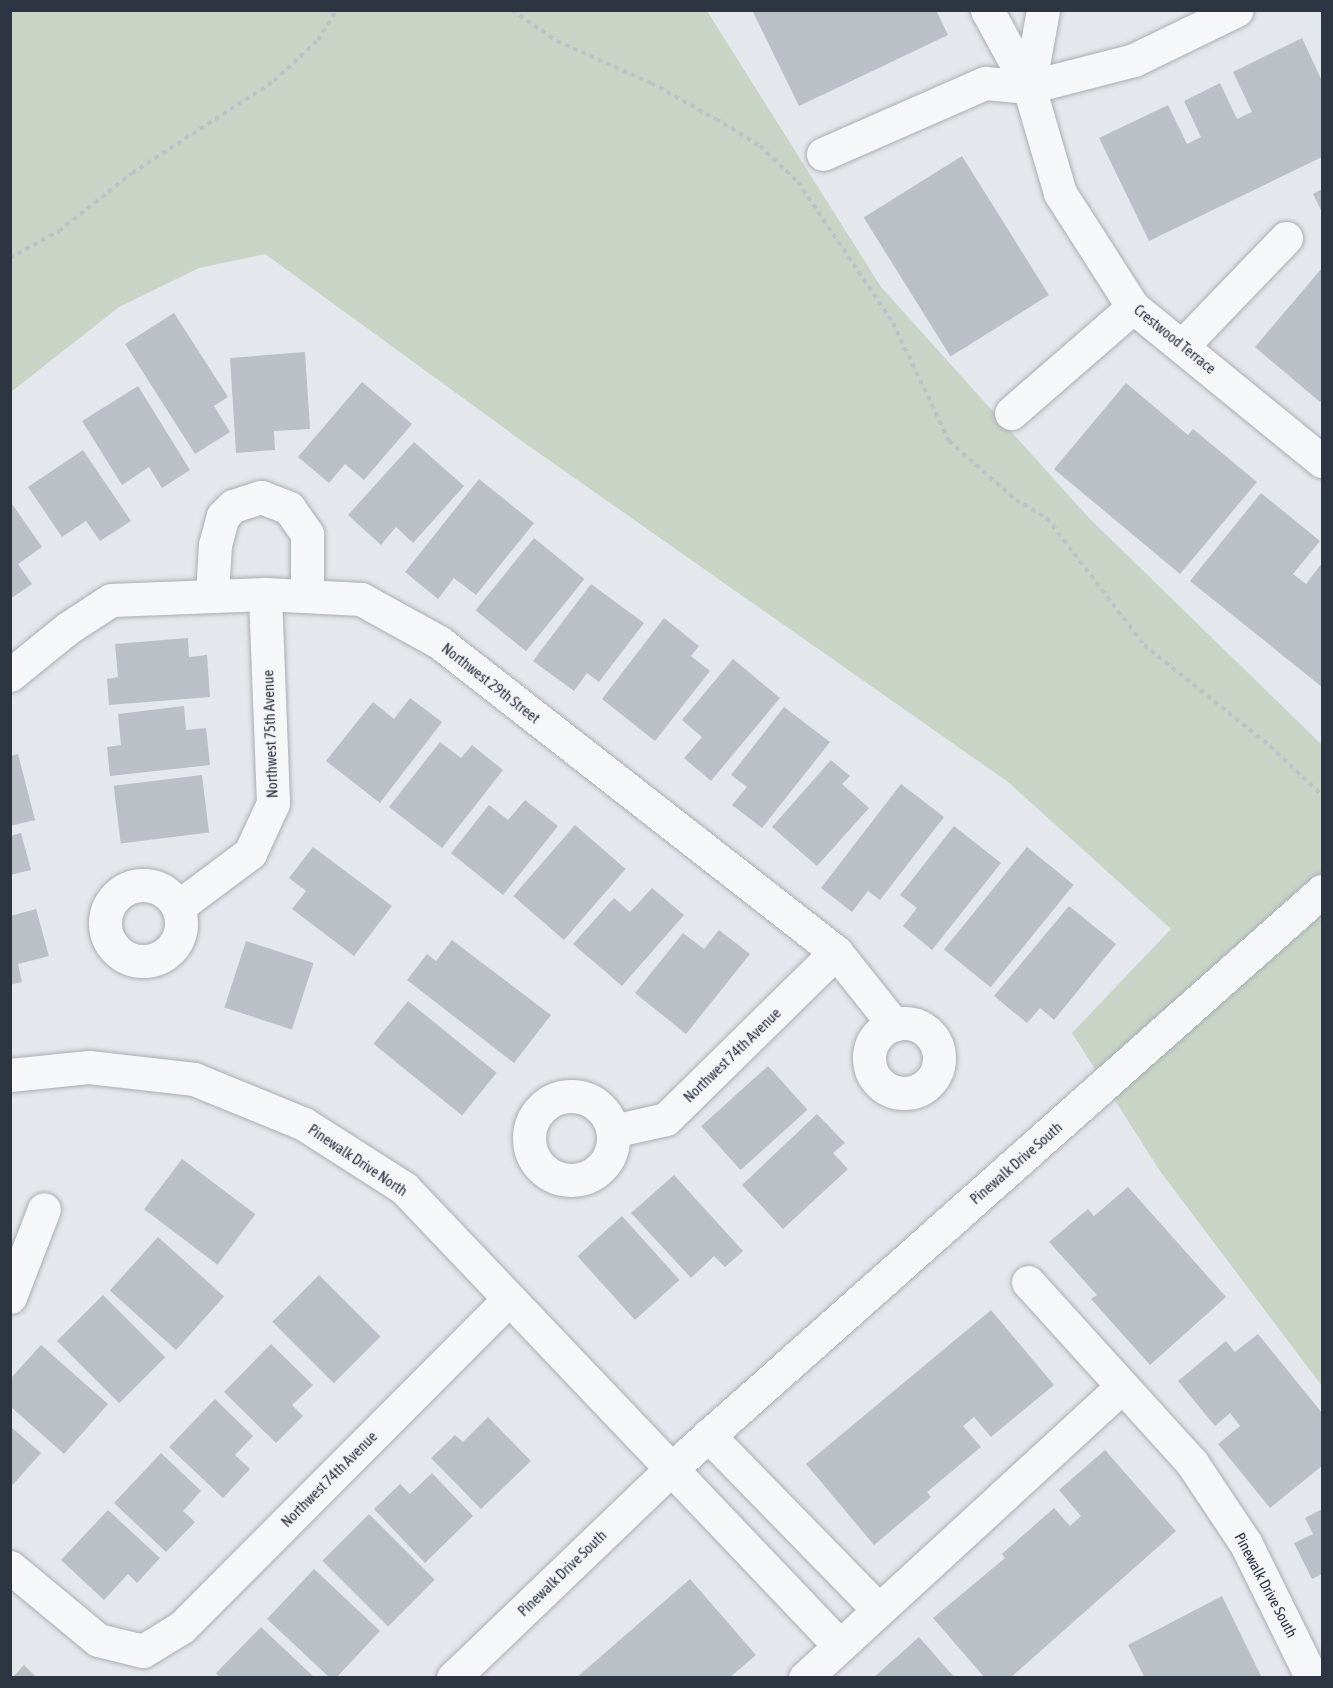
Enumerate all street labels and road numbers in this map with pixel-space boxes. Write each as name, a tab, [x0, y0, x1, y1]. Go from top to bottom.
street label: Crestwood Terrace	[1130, 301, 1220, 377]
street label: Northwest 29th Street	[438, 639, 544, 727]
street label: Northwest 75th Avenue	[259, 670, 281, 798]
street label: Northwest 74th Avenue	[680, 1004, 784, 1106]
street label: Pinewalk Drive South	[966, 1118, 1066, 1208]
street label: Pinewalk Drive North	[305, 1120, 411, 1200]
street label: Northwest 74th Avenue	[277, 1427, 381, 1531]
street label: Pinewalk Drive South	[514, 1526, 610, 1620]
street label: Pinewalk Drive South	[1231, 1529, 1301, 1641]

